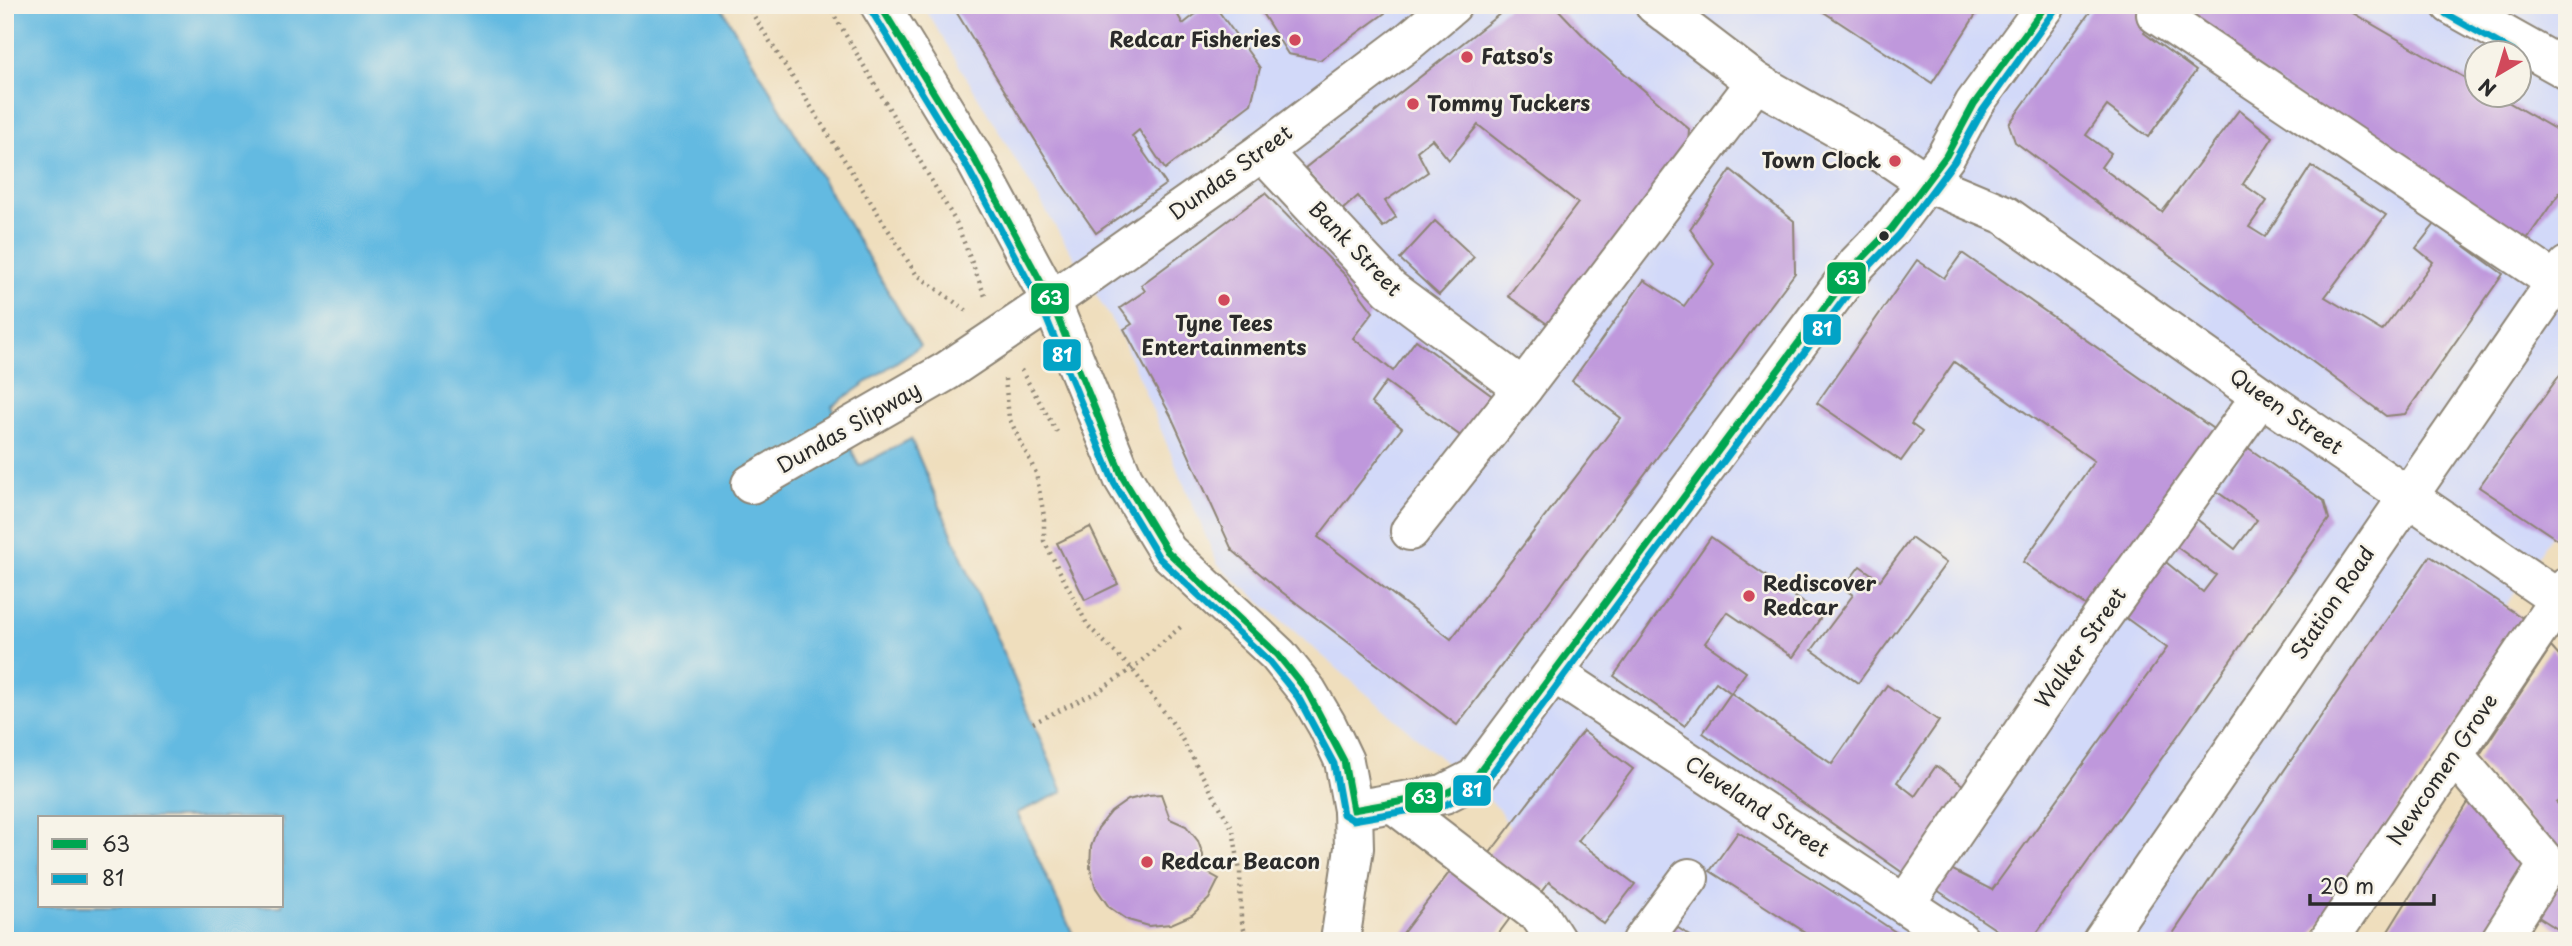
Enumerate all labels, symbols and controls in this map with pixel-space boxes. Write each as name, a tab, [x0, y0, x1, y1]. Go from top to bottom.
place label: Redcar Fisheries	[1109, 22, 1281, 54]
marker: Redcar Fisheries	[1287, 32, 1303, 48]
north arrow	[2464, 38, 2534, 108]
place label: Fatso's	[1481, 39, 1553, 71]
marker: Fatso's	[1459, 49, 1475, 65]
text: N	[2472, 73, 2501, 104]
place label: Tommy Tuckers	[1427, 86, 1590, 118]
marker: Tommy Tuckers	[1405, 96, 1421, 112]
street label: Dundas Street	[1162, 116, 1298, 227]
place label: Town Clock	[1762, 143, 1881, 175]
marker: Town Clock	[1887, 153, 1903, 169]
street label: Bank Street	[1303, 193, 1410, 303]
unlabelled marker	[1877, 229, 1891, 243]
line badge: 63	[1826, 261, 1867, 295]
text: 63	[1834, 263, 1860, 291]
line badge: 63	[1030, 282, 1070, 315]
text: 63	[1037, 283, 1063, 311]
marker: Tyne Tees Entertainments	[1216, 292, 1232, 308]
place label: Tyne Tees Entertainments	[1142, 306, 1306, 362]
line badge: 81	[1802, 313, 1842, 346]
text: 81	[1812, 314, 1832, 342]
line badge: 81	[1042, 338, 1082, 372]
text: 81	[1052, 340, 1072, 368]
street label: Queen Street	[2224, 359, 2351, 461]
street label: Dundas Slipway	[770, 372, 926, 480]
street label: Station Road	[2282, 539, 2381, 665]
place label: Rediscover Redcar	[1763, 566, 1877, 622]
street label: Walker Street	[2026, 580, 2133, 714]
marker: Rediscover Redcar	[1741, 588, 1757, 604]
street label: Newcomen Grove	[2378, 686, 2504, 852]
street label: Cleveland Street	[1680, 747, 1837, 864]
line badge: 81	[1452, 774, 1492, 807]
text: 81	[1462, 775, 1482, 803]
line badge: 63	[1404, 781, 1444, 814]
text: 63	[1411, 782, 1437, 810]
legend	[38, 816, 284, 908]
text: 63	[102, 827, 130, 859]
place label: Redcar Beacon	[1161, 844, 1320, 876]
marker: Redcar Beacon	[1139, 854, 1155, 870]
text: 81	[102, 861, 124, 893]
scale bar	[2310, 862, 2434, 906]
text: 20 m	[2320, 869, 2374, 901]

